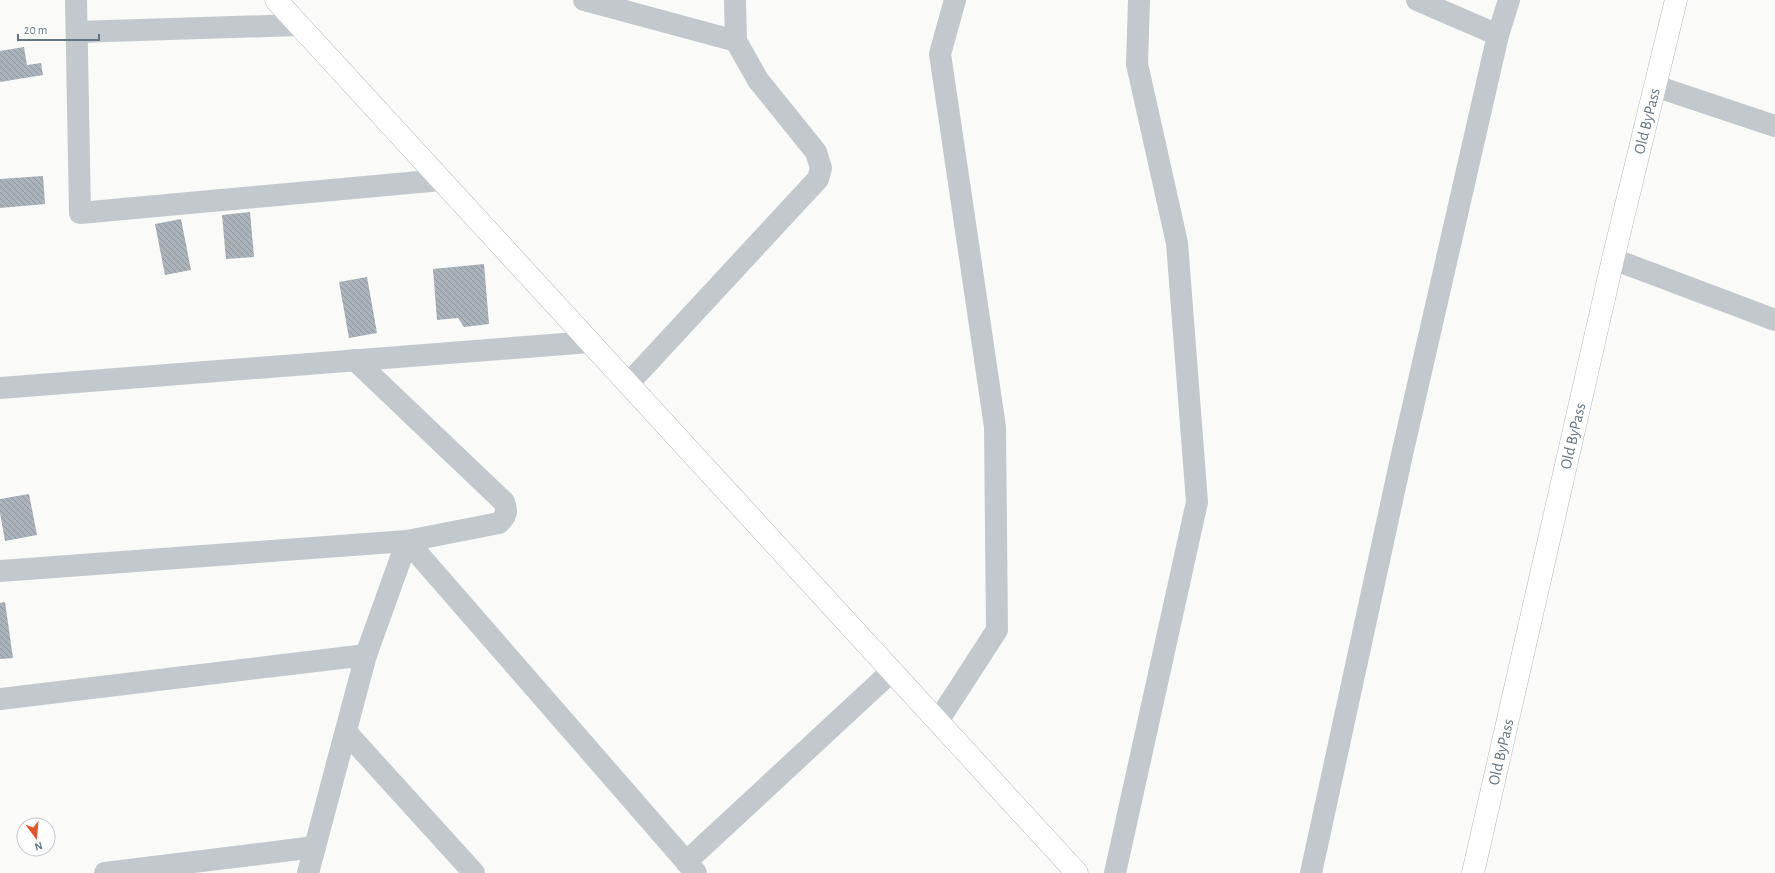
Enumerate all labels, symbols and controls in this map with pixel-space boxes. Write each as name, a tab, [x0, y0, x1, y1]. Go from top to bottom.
scale bar	[18, 16, 99, 42]
text: 20 m	[24, 24, 47, 36]
street label: Old ByPass	[1631, 86, 1664, 156]
street label: Old ByPass	[1558, 401, 1589, 471]
street label: Old ByPass	[1486, 717, 1517, 787]
north arrow	[16, 817, 56, 857]
text: N	[33, 840, 44, 852]

